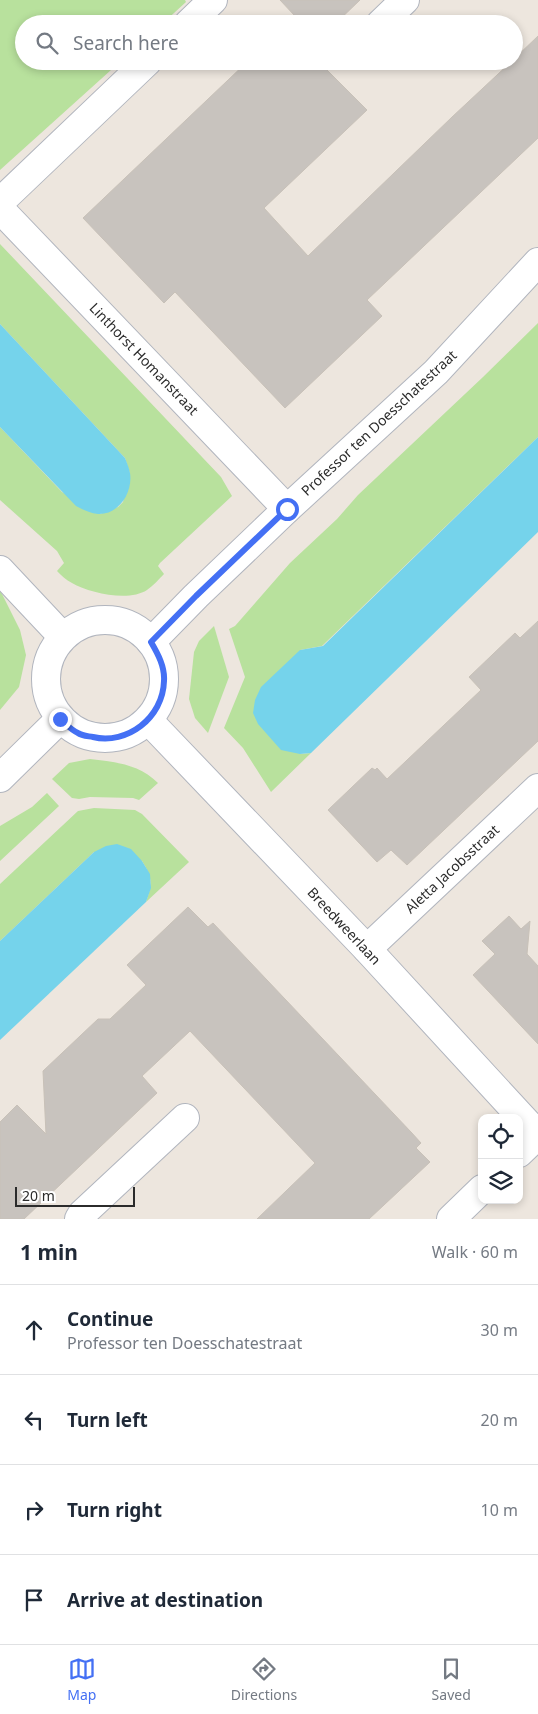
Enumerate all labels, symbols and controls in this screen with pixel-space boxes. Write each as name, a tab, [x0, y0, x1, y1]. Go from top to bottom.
search box	[15, 15, 523, 70]
icon: search	[33, 29, 61, 57]
text: Search here	[73, 30, 179, 56]
street label: Linthorst Homanstraat	[86, 298, 203, 419]
street label: Professor ten Doesschatestraat	[297, 345, 460, 500]
route start	[276, 498, 299, 521]
route end	[49, 708, 72, 731]
street label: Aletta Jacobsstraat	[400, 820, 503, 917]
street label: Breedweerlaan	[303, 883, 385, 969]
map controls	[478, 1114, 523, 1204]
button: locate	[478, 1114, 523, 1159]
button: layers	[478, 1159, 523, 1204]
scale bar	[15, 1184, 135, 1207]
text: 20 m	[22, 1186, 55, 1205]
text: 1 min	[20, 1238, 78, 1266]
text: Walk · 60 m	[432, 1241, 518, 1263]
text: Continue	[67, 1306, 153, 1332]
icon: ahead	[20, 1316, 48, 1344]
text: 30 m	[481, 1319, 518, 1341]
text: Professor ten Doesschatestraat	[67, 1332, 302, 1354]
icon: left	[20, 1406, 48, 1434]
text: Turn left	[67, 1407, 148, 1433]
text: 20 m	[481, 1409, 518, 1431]
icon: right	[20, 1496, 48, 1524]
text: Turn right	[67, 1497, 162, 1523]
text: 10 m	[481, 1499, 518, 1521]
icon: arrive	[20, 1586, 48, 1614]
text: Arrive at destination	[67, 1587, 263, 1613]
tab: Map	[67, 1655, 96, 1704]
tab: Directions	[231, 1655, 297, 1704]
tab: Saved	[432, 1655, 471, 1704]

